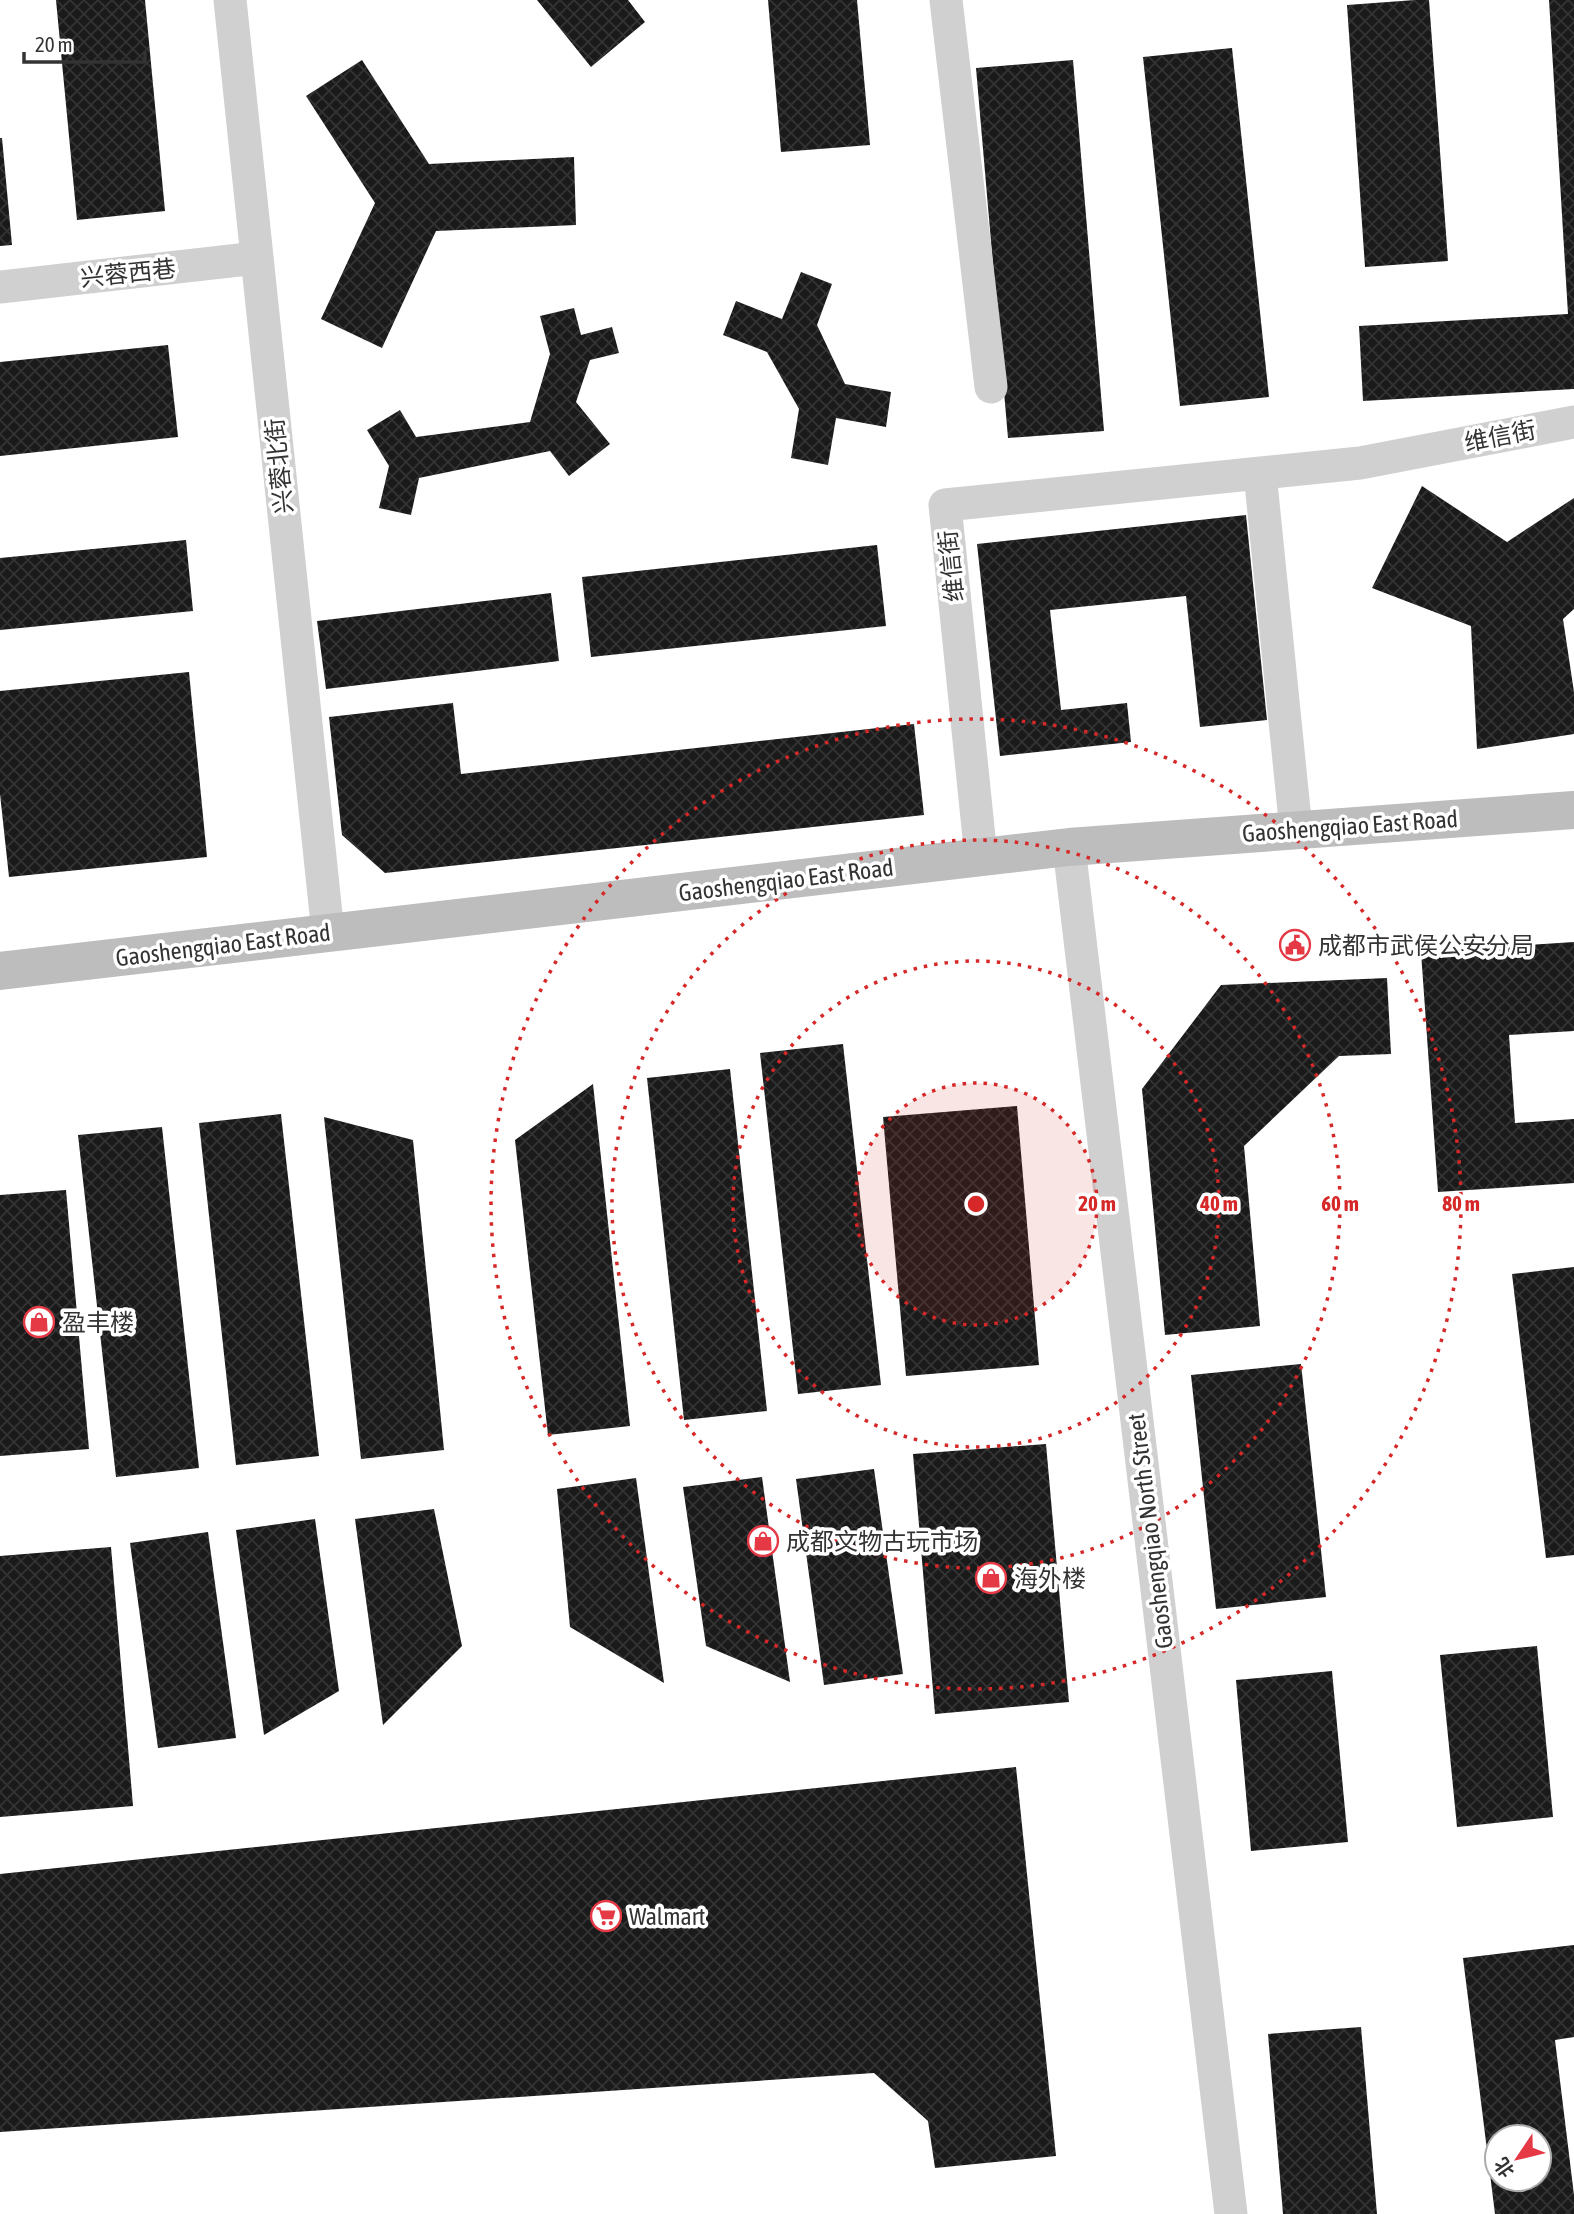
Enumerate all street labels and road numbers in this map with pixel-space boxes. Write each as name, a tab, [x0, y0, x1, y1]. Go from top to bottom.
street label: 兴蓉西巷	[79, 255, 177, 291]
street label: 维信街	[1462, 416, 1538, 456]
street label: 兴蓉北街	[261, 417, 297, 515]
street label: 维信街	[934, 529, 968, 603]
street label: Gaoshengqiao East Road	[1241, 805, 1459, 847]
street label: Gaoshengqiao East Road	[677, 853, 895, 907]
street label: Gaoshengqiao East Road	[114, 918, 332, 972]
street label: Gaoshengqiao North Street	[1122, 1412, 1178, 1650]

